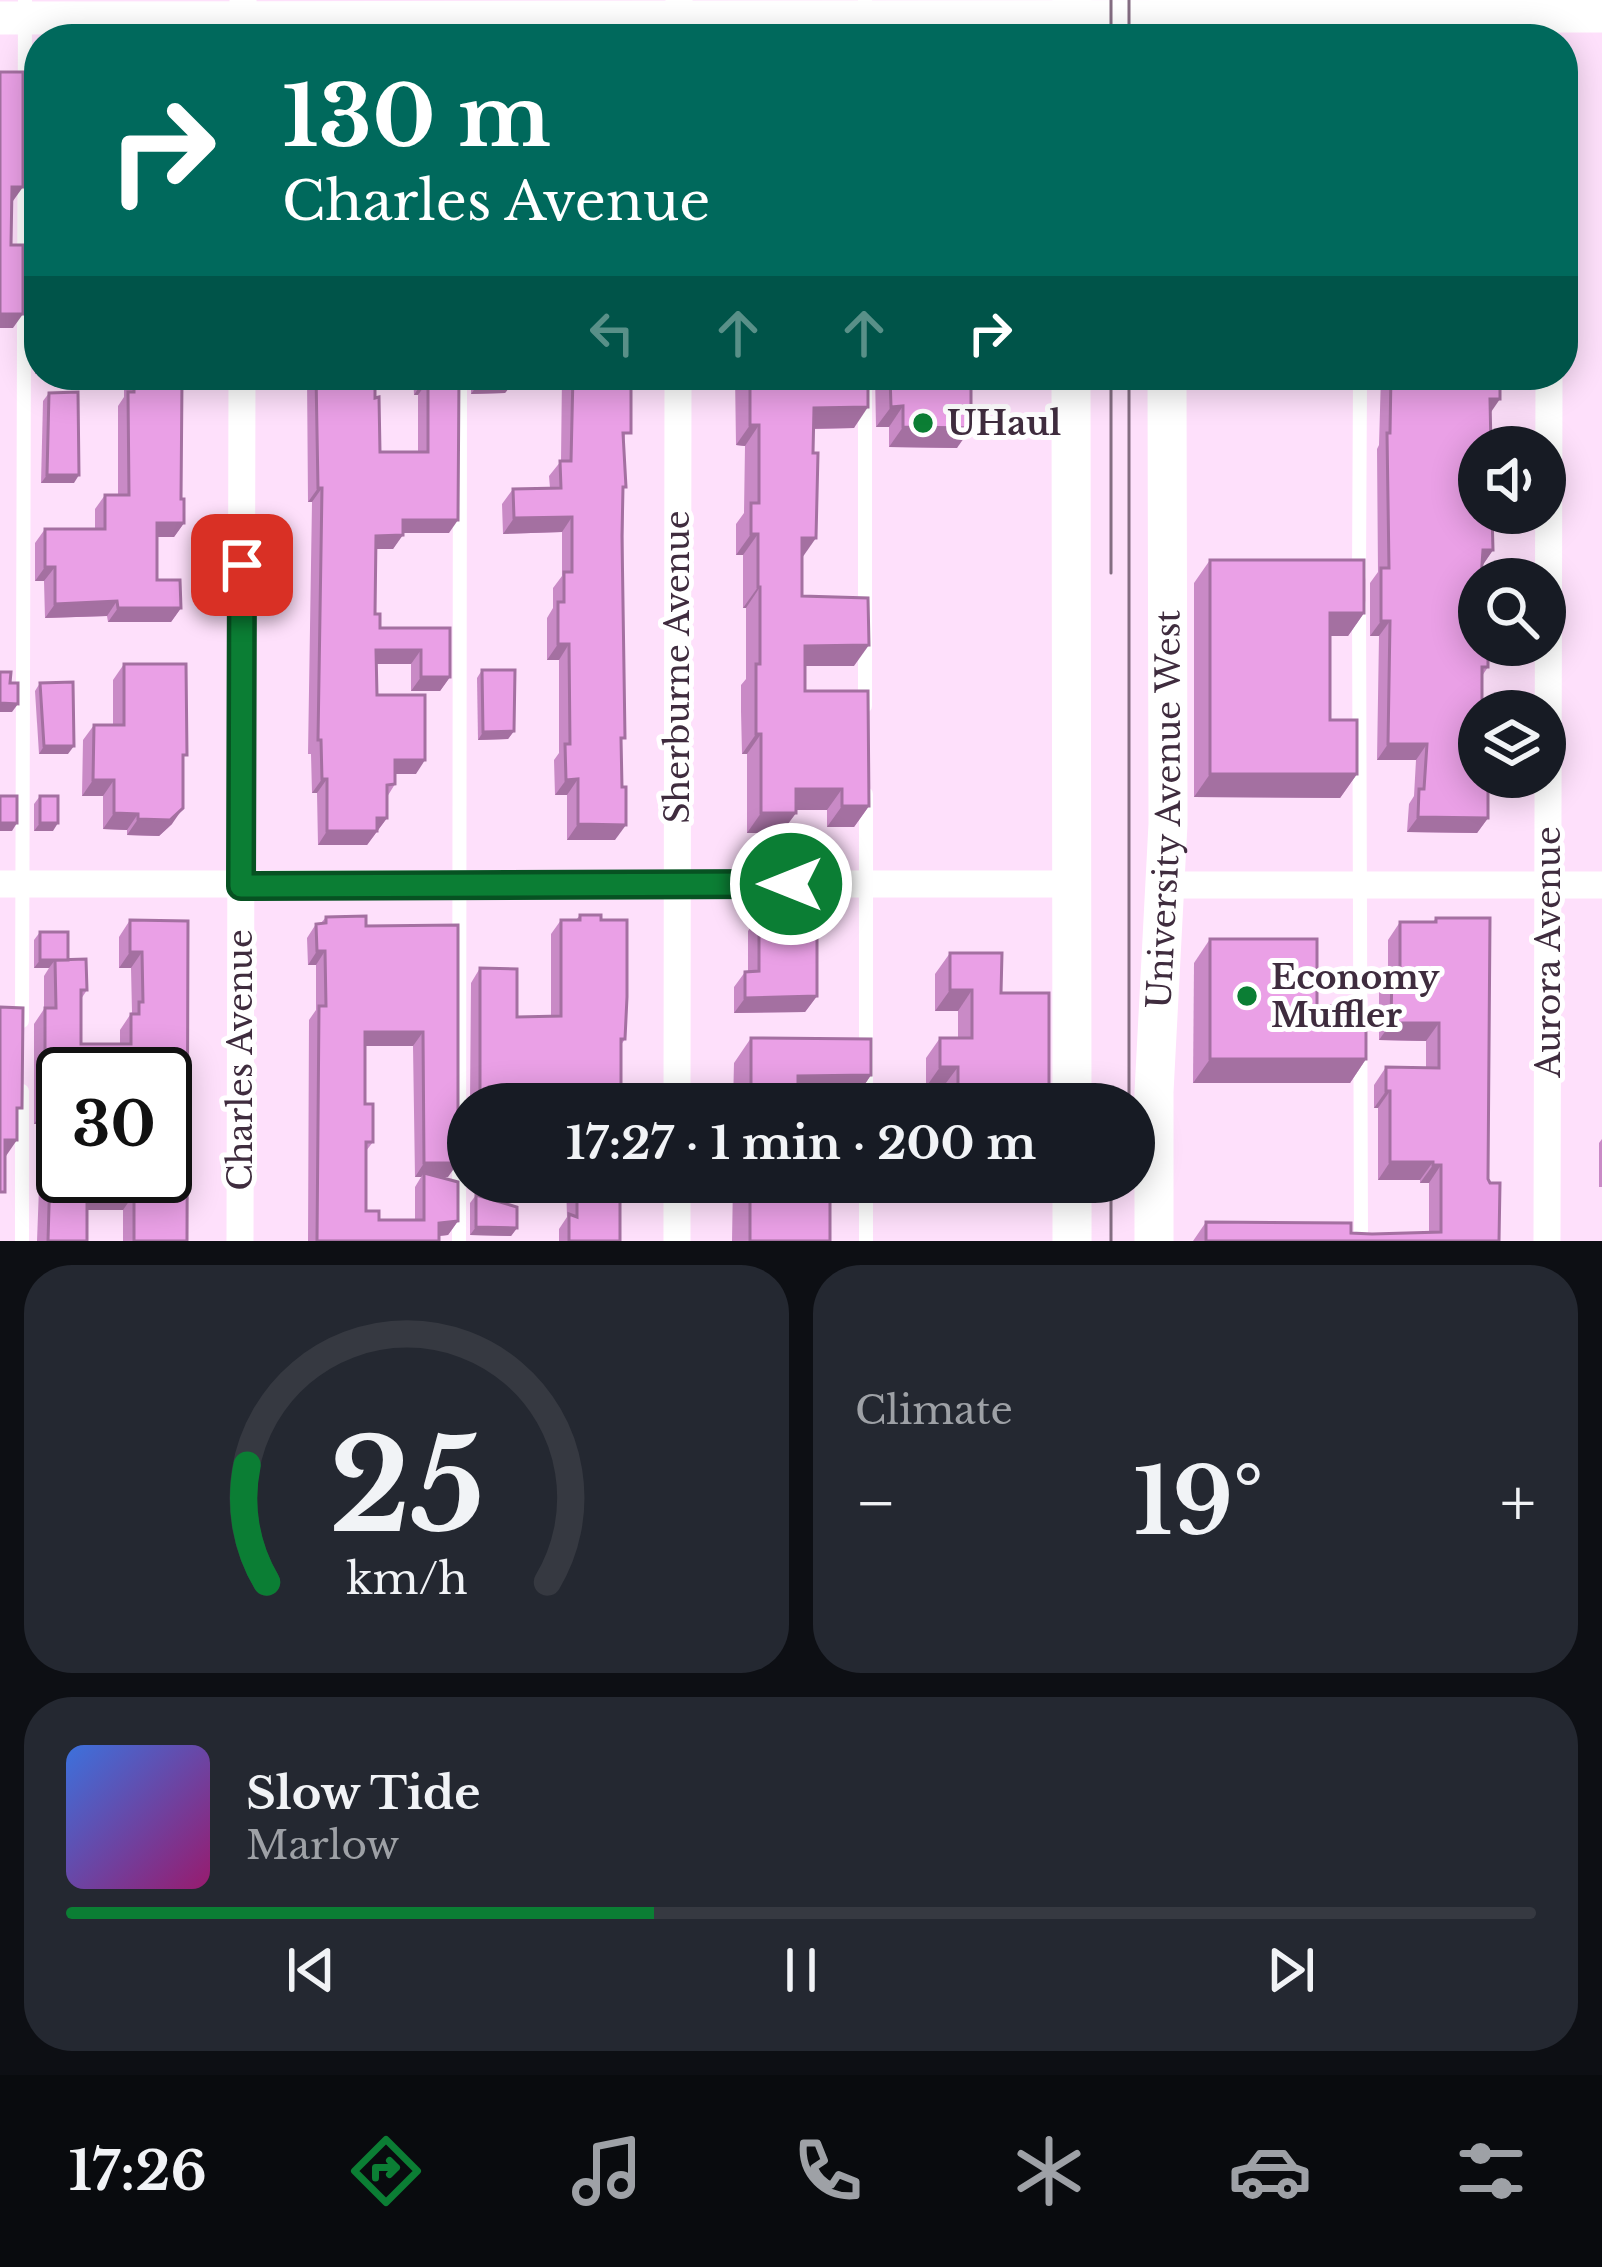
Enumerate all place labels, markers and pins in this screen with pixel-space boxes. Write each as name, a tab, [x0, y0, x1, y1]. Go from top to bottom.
place label: UHaul	[947, 403, 1062, 444]
marker: UHaul	[910, 410, 936, 436]
pin	[191, 514, 293, 616]
place label: Economy Muffler	[1271, 957, 1440, 1036]
marker: Economy Muffler	[1234, 983, 1260, 1009]

